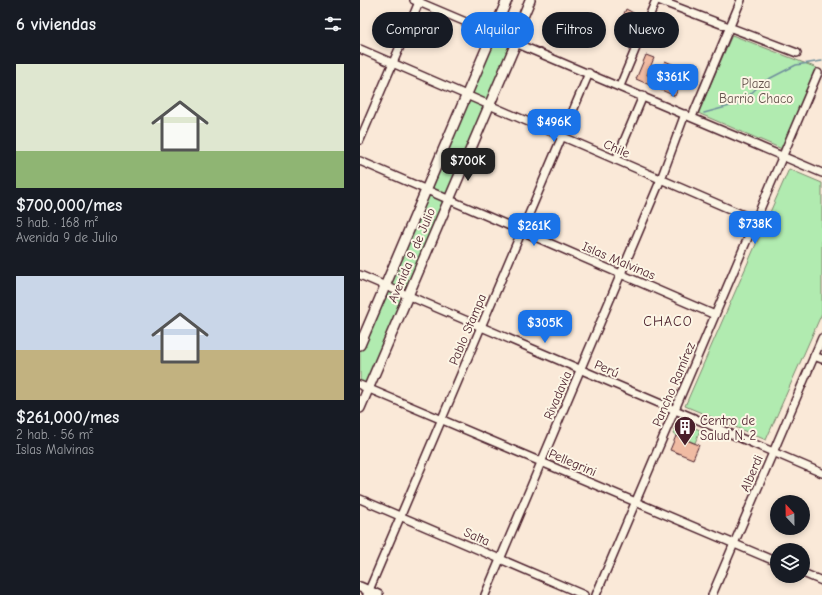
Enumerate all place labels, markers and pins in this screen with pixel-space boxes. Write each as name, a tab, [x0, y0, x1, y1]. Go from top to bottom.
pin: $361K	[645, 64, 701, 98]
pin: $496K	[526, 109, 582, 143]
pin: $700K	[440, 148, 496, 182]
pin: $738K	[727, 211, 783, 245]
pin: $261K	[506, 213, 562, 247]
pin: $305K	[517, 310, 573, 344]
place label: Centro de Salud N. 2	[700, 413, 756, 443]
building icon: Centro de Salud N. 2	[672, 414, 698, 447]

